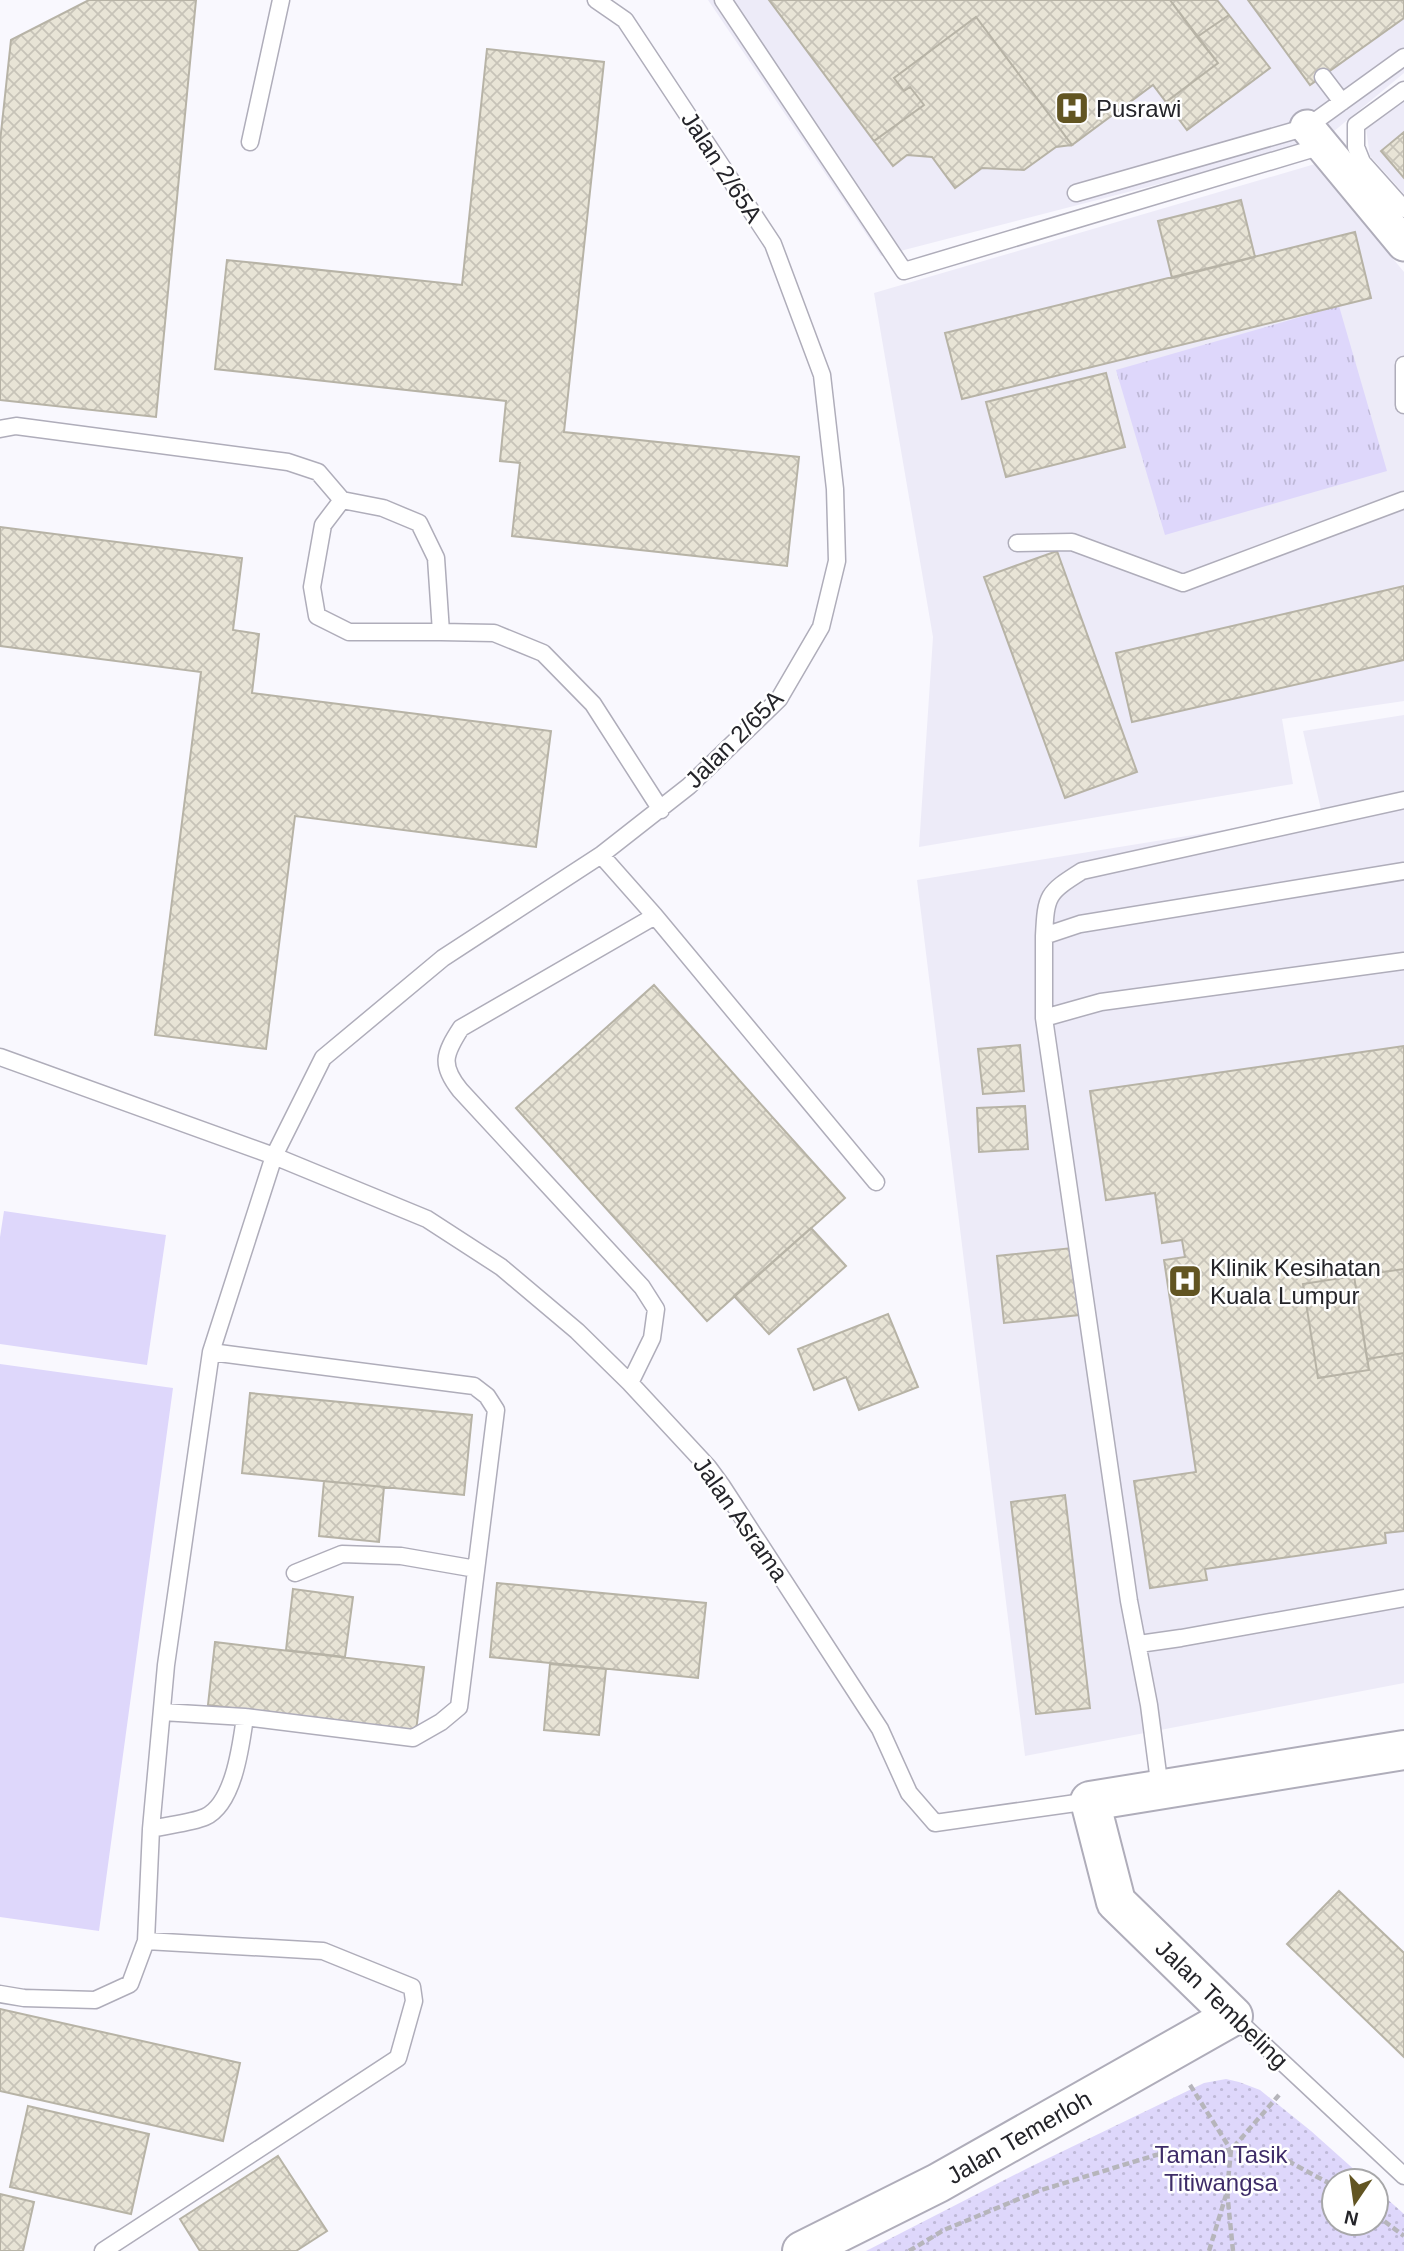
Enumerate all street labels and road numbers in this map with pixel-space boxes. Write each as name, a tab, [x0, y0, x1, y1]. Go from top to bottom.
street label: Jalan 2/65A	[676, 106, 768, 228]
street label: Jalan 2/65A	[680, 685, 788, 793]
street label: Jalan Asrama	[688, 1452, 794, 1587]
street label: Jalan Tembeling	[1150, 1934, 1294, 2074]
street label: Jalan Temerloh	[942, 2085, 1096, 2189]

